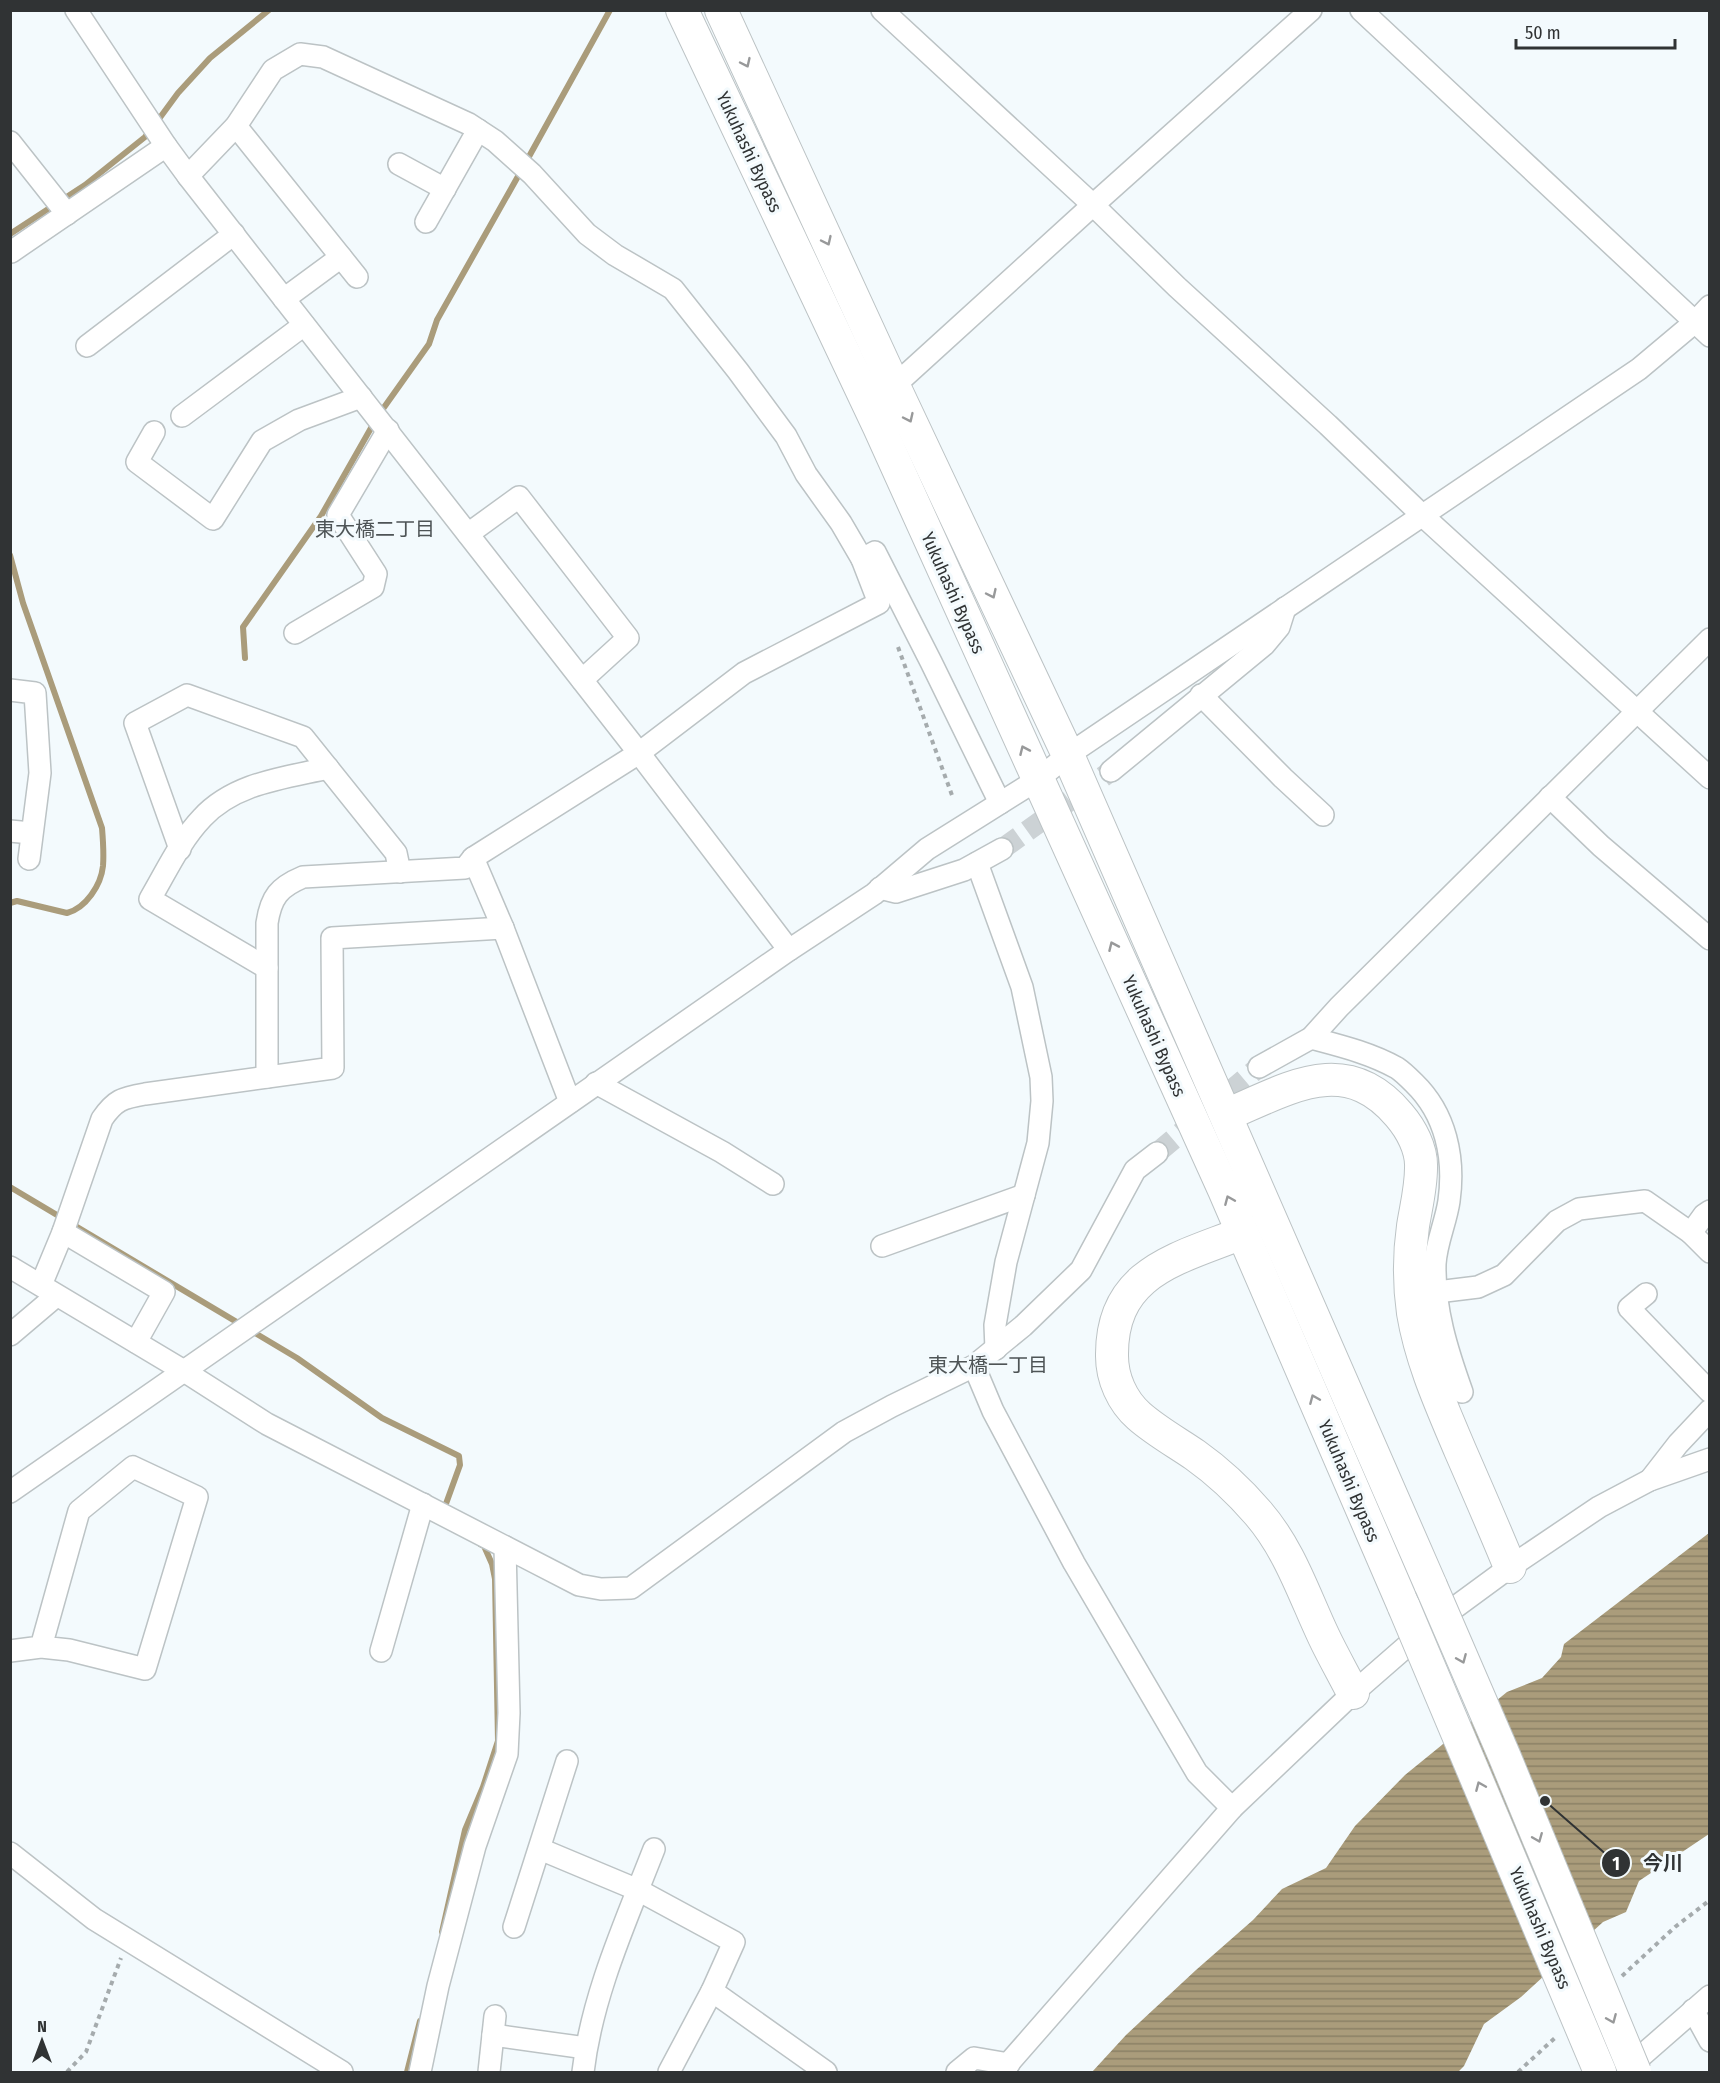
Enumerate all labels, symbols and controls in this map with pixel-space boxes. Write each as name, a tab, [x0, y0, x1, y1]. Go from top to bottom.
scale bar	[1516, 12, 1675, 50]
text: 50 m	[1525, 22, 1561, 44]
one-way arrow	[738, 57, 750, 68]
street label: Yukuhashi Bypass	[711, 88, 787, 216]
one-way arrow	[820, 234, 832, 245]
one-way arrow	[902, 411, 914, 422]
district label: 東大橋二丁目	[315, 517, 435, 541]
street label: Yukuhashi Bypass	[916, 529, 990, 657]
one-way arrow	[985, 587, 997, 598]
one-way arrow	[1019, 745, 1031, 756]
one-way arrow	[1109, 942, 1121, 953]
street label: Yukuhashi Bypass	[1117, 972, 1191, 1100]
one-way arrow	[1224, 1196, 1236, 1207]
district label: 東大橋一丁目	[928, 1353, 1048, 1377]
one-way arrow	[1309, 1394, 1321, 1405]
street label: Yukuhashi Bypass	[1313, 1417, 1385, 1546]
one-way arrow	[1455, 1653, 1467, 1664]
one-way arrow	[1475, 1781, 1487, 1792]
one-way arrow	[1531, 1832, 1543, 1843]
callout: 今川	[1601, 1844, 1695, 1882]
text: 今川	[1643, 1851, 1683, 1875]
text: 1	[1612, 1853, 1620, 1875]
street label: Yukuhashi Bypass	[1504, 1864, 1576, 1993]
north arrow	[12, 2011, 72, 2071]
one-way arrow	[1605, 2013, 1617, 2024]
text: N	[37, 2017, 47, 2036]

